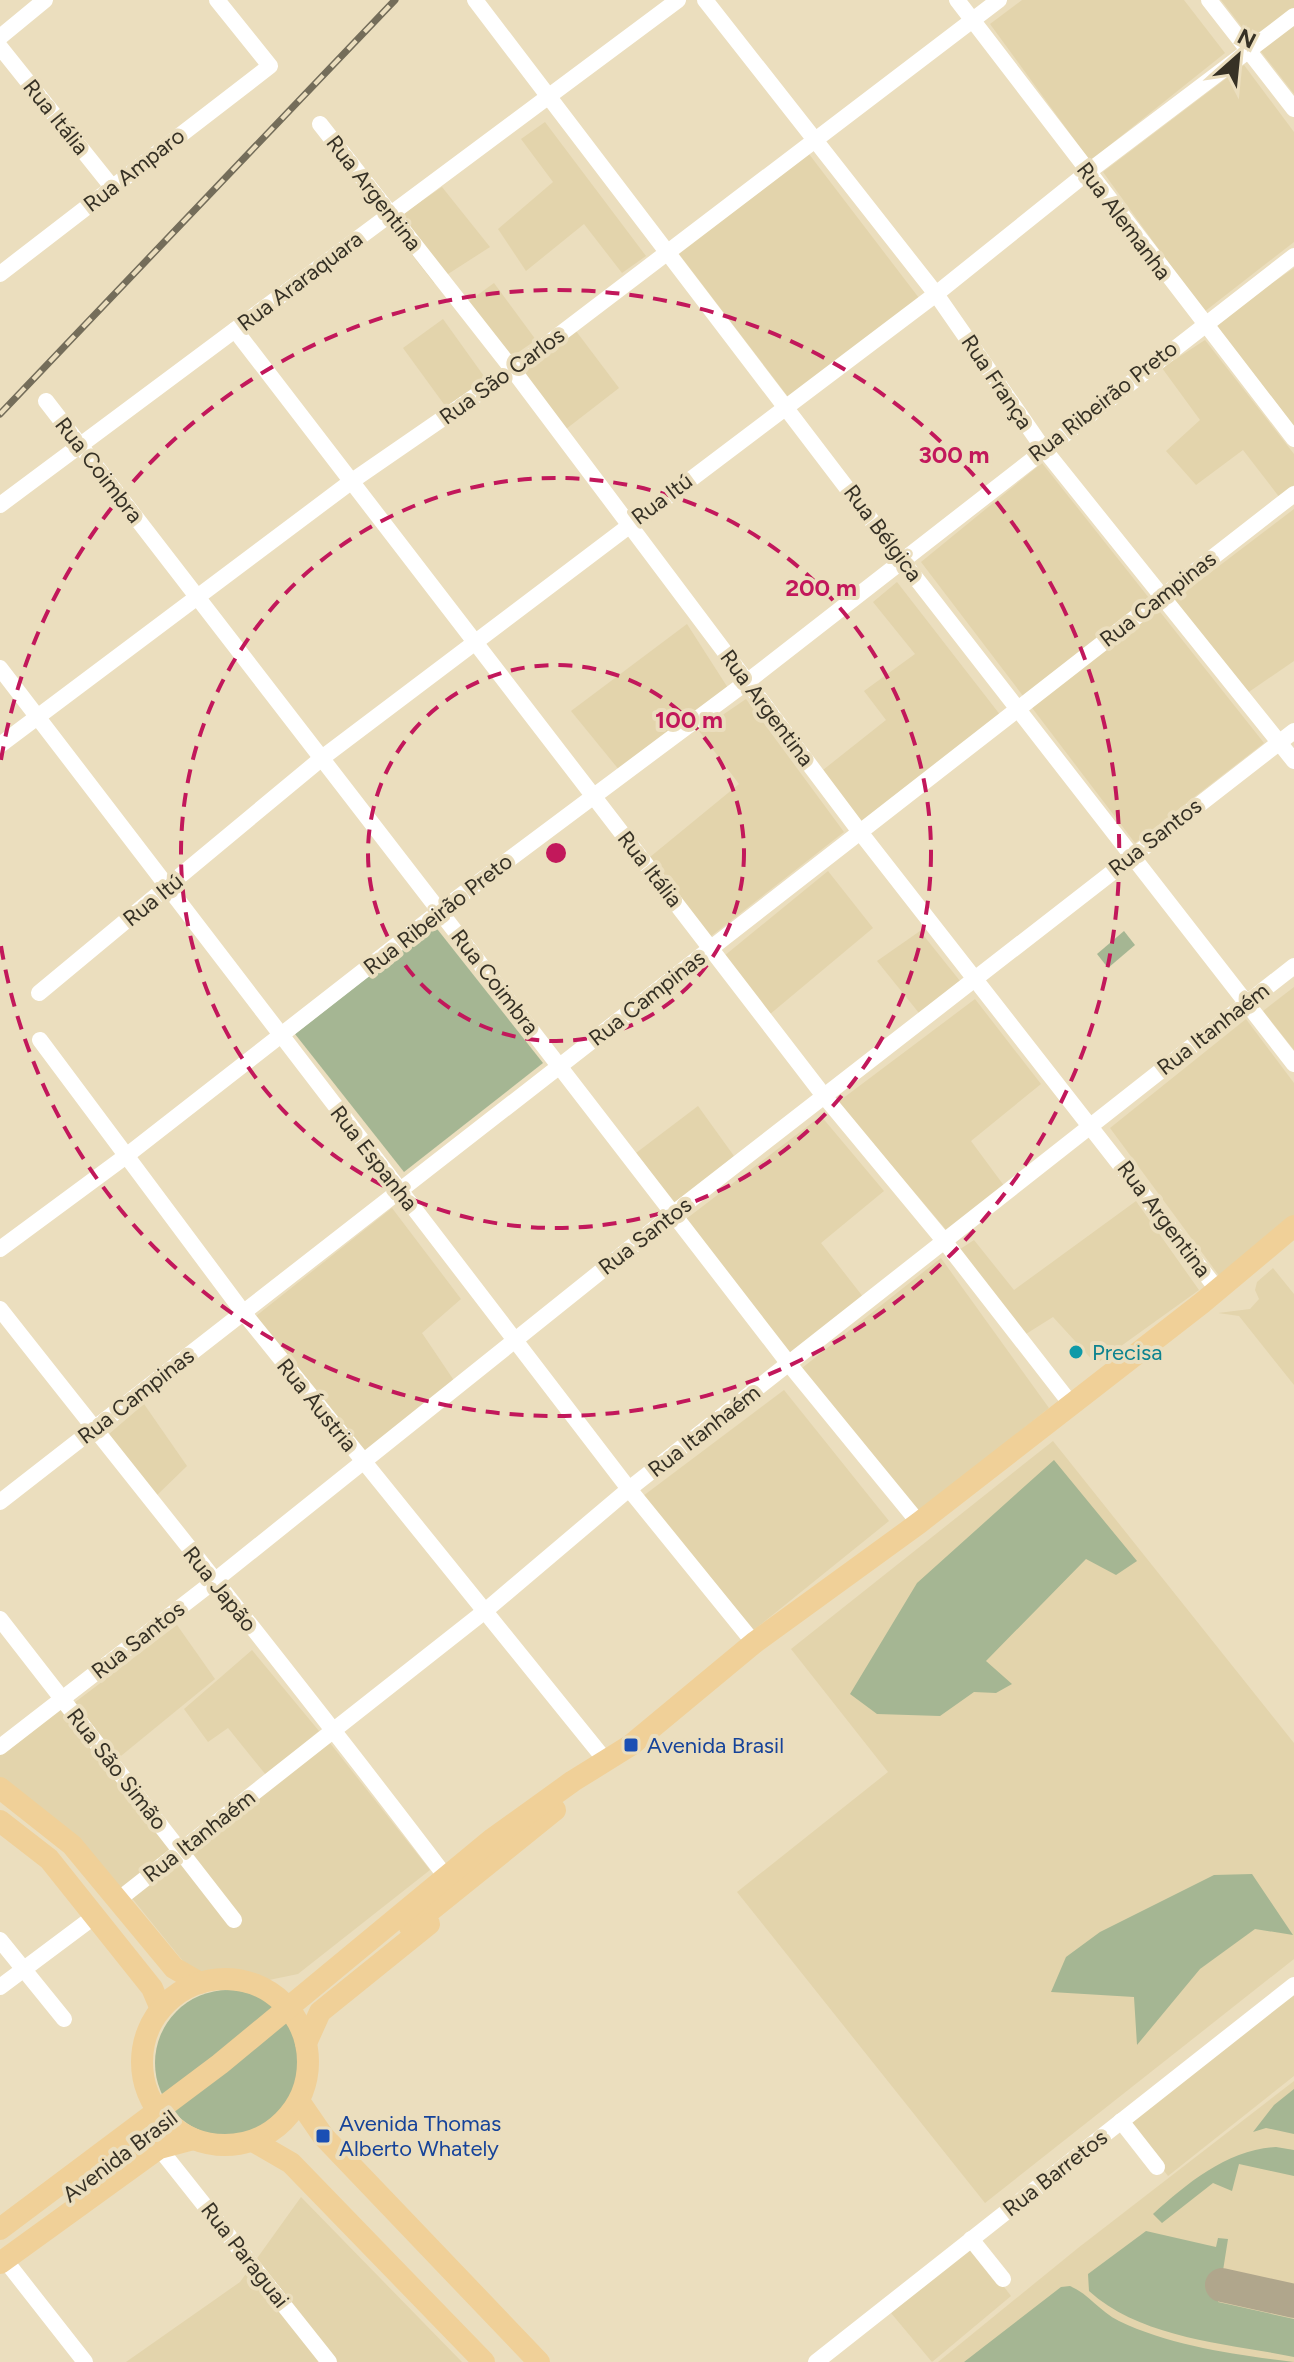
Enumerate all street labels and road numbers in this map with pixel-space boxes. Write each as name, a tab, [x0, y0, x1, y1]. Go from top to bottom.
street label: Rua Itália	[17, 74, 95, 160]
street label: Rua Amparo	[78, 122, 190, 218]
street label: Rua Argentina	[321, 130, 427, 256]
street label: Rua Alemanha	[1071, 157, 1177, 285]
street label: Rua Araraquara	[232, 225, 368, 337]
street label: Rua São Carlos	[434, 322, 570, 430]
street label: Rua França	[955, 329, 1039, 435]
street label: Rua Ribeirão Preto	[1023, 334, 1183, 468]
street label: Rua Coimbra	[49, 412, 149, 528]
street label: Rua Itú	[626, 467, 698, 531]
street label: Rua Bélgica	[838, 479, 928, 587]
street label: Rua Campinas	[1094, 545, 1222, 653]
street label: Rua Argentina	[714, 644, 820, 772]
street label: Rua Santos	[1103, 792, 1207, 882]
street label: Rua Itália	[612, 826, 688, 912]
street label: Rua Ribeirão Preto	[358, 847, 518, 981]
street label: Rua Itú	[118, 868, 188, 932]
street label: Rua Coimbra	[445, 924, 545, 1040]
street label: Rua Campinas	[583, 944, 711, 1052]
street label: Rua Itanhaém	[1152, 977, 1274, 1081]
street label: Rua Espanha	[325, 1100, 423, 1216]
street label: Rua Argentina	[1111, 1155, 1217, 1283]
street label: Rua Santos	[593, 1191, 697, 1281]
street label: Rua Campinas	[72, 1342, 200, 1450]
street label: Rua Áustria	[271, 1353, 363, 1457]
street label: Rua Itanhaém	[643, 1379, 765, 1483]
street label: Rua Japão	[177, 1541, 263, 1637]
street label: Rua Santos	[86, 1595, 190, 1685]
street label: Rua São Simão	[61, 1703, 173, 1835]
street label: Rua Itanhaém	[138, 1784, 260, 1888]
street label: Avenida Brasil	[57, 2104, 183, 2208]
street label: Rua Barretos	[997, 2124, 1113, 2222]
street label: Rua Paraguai	[195, 2197, 295, 2313]

